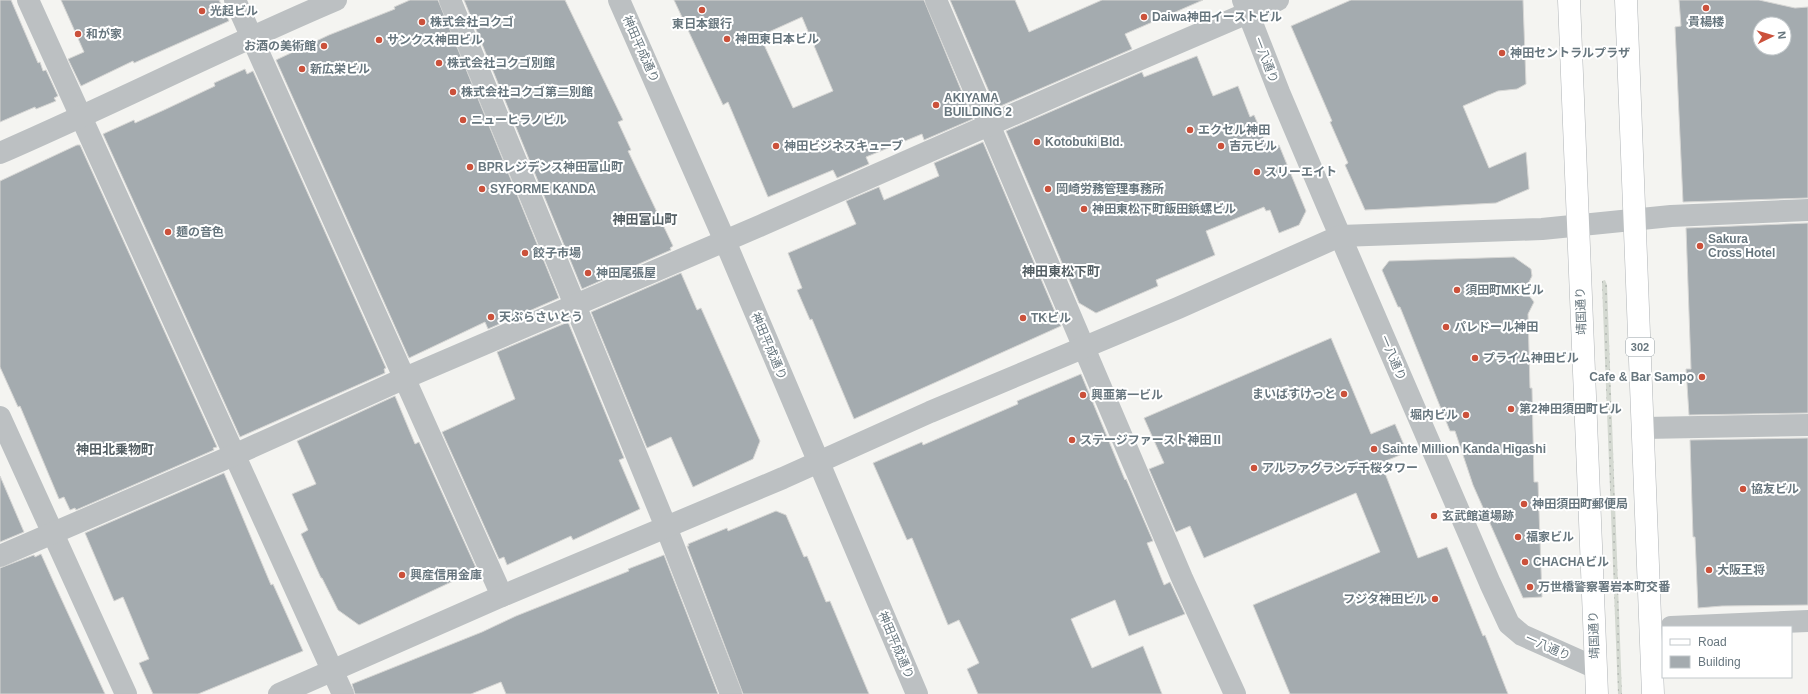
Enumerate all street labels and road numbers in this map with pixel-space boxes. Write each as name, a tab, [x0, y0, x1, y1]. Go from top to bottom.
street label: 神田平成通り	[620, 13, 662, 85]
street label: 一八通り	[1251, 35, 1281, 85]
street label: 靖国通り	[1573, 287, 1589, 335]
street label: 神田平成通り	[748, 310, 790, 382]
street label: 一八通り	[1377, 333, 1409, 383]
road number: 302	[1626, 338, 1654, 356]
street label: 神田平成通り	[875, 609, 917, 681]
street label: 靖国通り	[1586, 611, 1602, 659]
street label: 一八通り	[1523, 631, 1573, 663]

